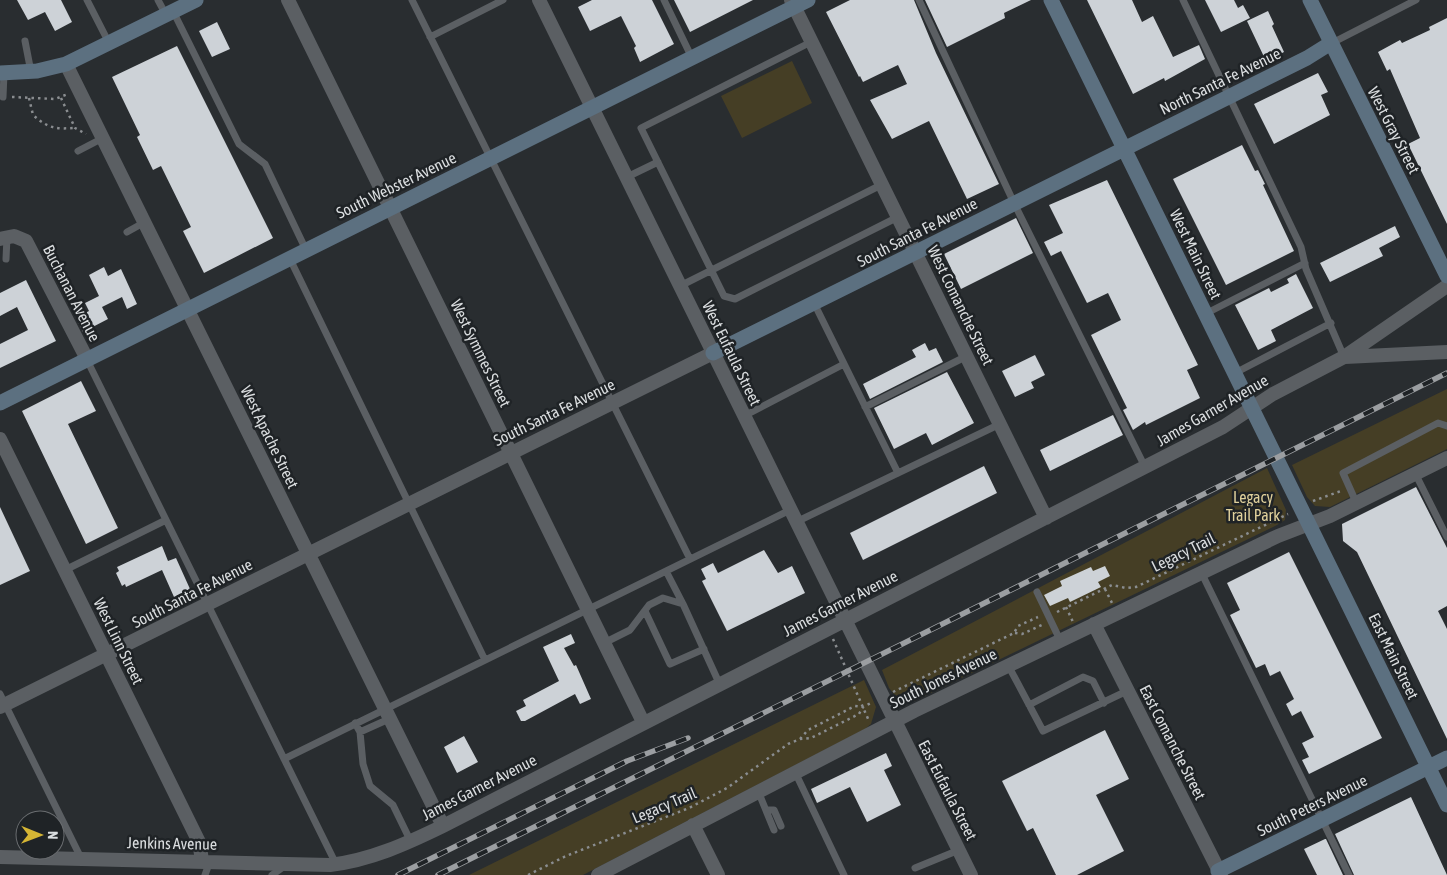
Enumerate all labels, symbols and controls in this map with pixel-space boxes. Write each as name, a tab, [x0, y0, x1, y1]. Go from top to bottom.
street label: North Santa Fe Avenue	[1157, 44, 1283, 118]
street label: West Gray Street	[1364, 84, 1424, 177]
street label: South Webster Avenue	[333, 148, 459, 222]
street label: South Santa Fe Avenue	[854, 194, 980, 270]
street label: West Main Street	[1166, 206, 1226, 302]
street label: Buchanan Avenue	[40, 242, 104, 344]
street label: West Comanche Street	[924, 242, 998, 368]
street label: West Symmes Street	[446, 296, 515, 410]
street label: West Eufaula Street	[699, 298, 765, 408]
street label: James Garner Avenue	[1153, 371, 1271, 449]
street label: South Santa Fe Avenue	[490, 375, 618, 449]
street label: West Apache Street	[236, 383, 303, 492]
park label: Legacy Trail Park	[1226, 488, 1280, 524]
street label: Legacy Trail	[1149, 529, 1219, 576]
street label: South Santa Fe Avenue	[129, 555, 255, 631]
street label: James Garner Avenue	[780, 566, 900, 640]
street label: West Linn Street	[90, 595, 148, 687]
street label: East Main Street	[1365, 610, 1423, 702]
street label: South Jones Avenue	[887, 644, 999, 712]
street label: East Comanche Street	[1136, 682, 1210, 803]
street label: East Eufaula Street	[915, 737, 981, 843]
street label: James Garner Avenue	[419, 750, 539, 824]
street label: South Peters Avenue	[1254, 771, 1370, 839]
street label: Legacy Trail	[629, 783, 700, 827]
north arrow	[15, 810, 65, 860]
text: N	[45, 831, 61, 839]
street label: Jenkins Avenue	[127, 833, 217, 853]

